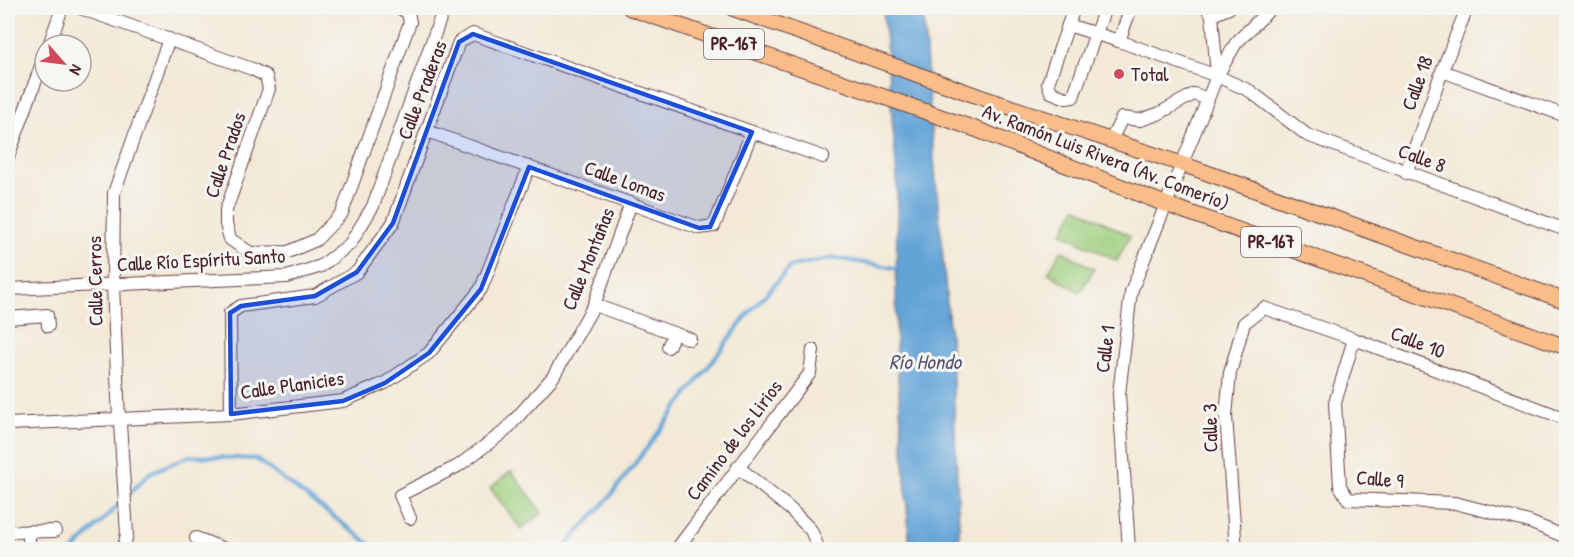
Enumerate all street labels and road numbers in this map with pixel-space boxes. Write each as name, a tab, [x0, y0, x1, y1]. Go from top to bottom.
road number: PR-167	[704, 29, 764, 59]
street label: Calle Praderas	[390, 36, 453, 143]
street label: Calle 18	[1394, 52, 1439, 114]
street label: Av. Ramón Luis Rivera (Av. Comerío)	[979, 97, 1233, 216]
street label: Calle Prados	[197, 108, 252, 201]
street label: Calle 8	[1395, 137, 1450, 179]
street label: Calle Lomas	[581, 153, 670, 208]
street label: Calle Montañas	[555, 203, 620, 314]
road number: PR-167	[1241, 227, 1301, 257]
street label: Calle Cerros	[80, 235, 109, 326]
street label: Calle Río Espíritu Santo	[116, 242, 286, 277]
street label: Calle 10	[1387, 319, 1449, 364]
street label: Calle 1	[1088, 324, 1121, 374]
street label: Calle Planicies	[238, 364, 346, 405]
street label: Camino de los Lirios	[679, 374, 788, 506]
street label: Calle 3	[1196, 403, 1223, 453]
street label: Calle 9	[1355, 463, 1405, 494]

